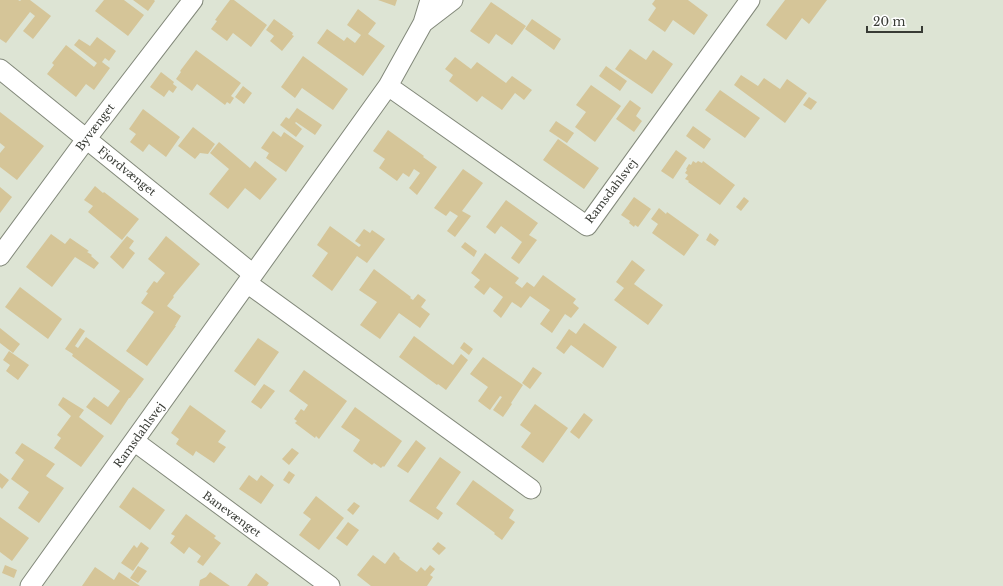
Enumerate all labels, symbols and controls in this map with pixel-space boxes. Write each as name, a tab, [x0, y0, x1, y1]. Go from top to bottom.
scale bar	[867, 8, 922, 34]
text: 20 m	[873, 14, 905, 29]
street label: Byvænget	[73, 100, 118, 153]
street label: Fjordvænget	[95, 143, 160, 199]
street label: Ramsdahlsvej	[582, 156, 640, 226]
street label: Ramsdahlsvej	[111, 400, 167, 470]
street label: Banevænget	[200, 488, 265, 540]

